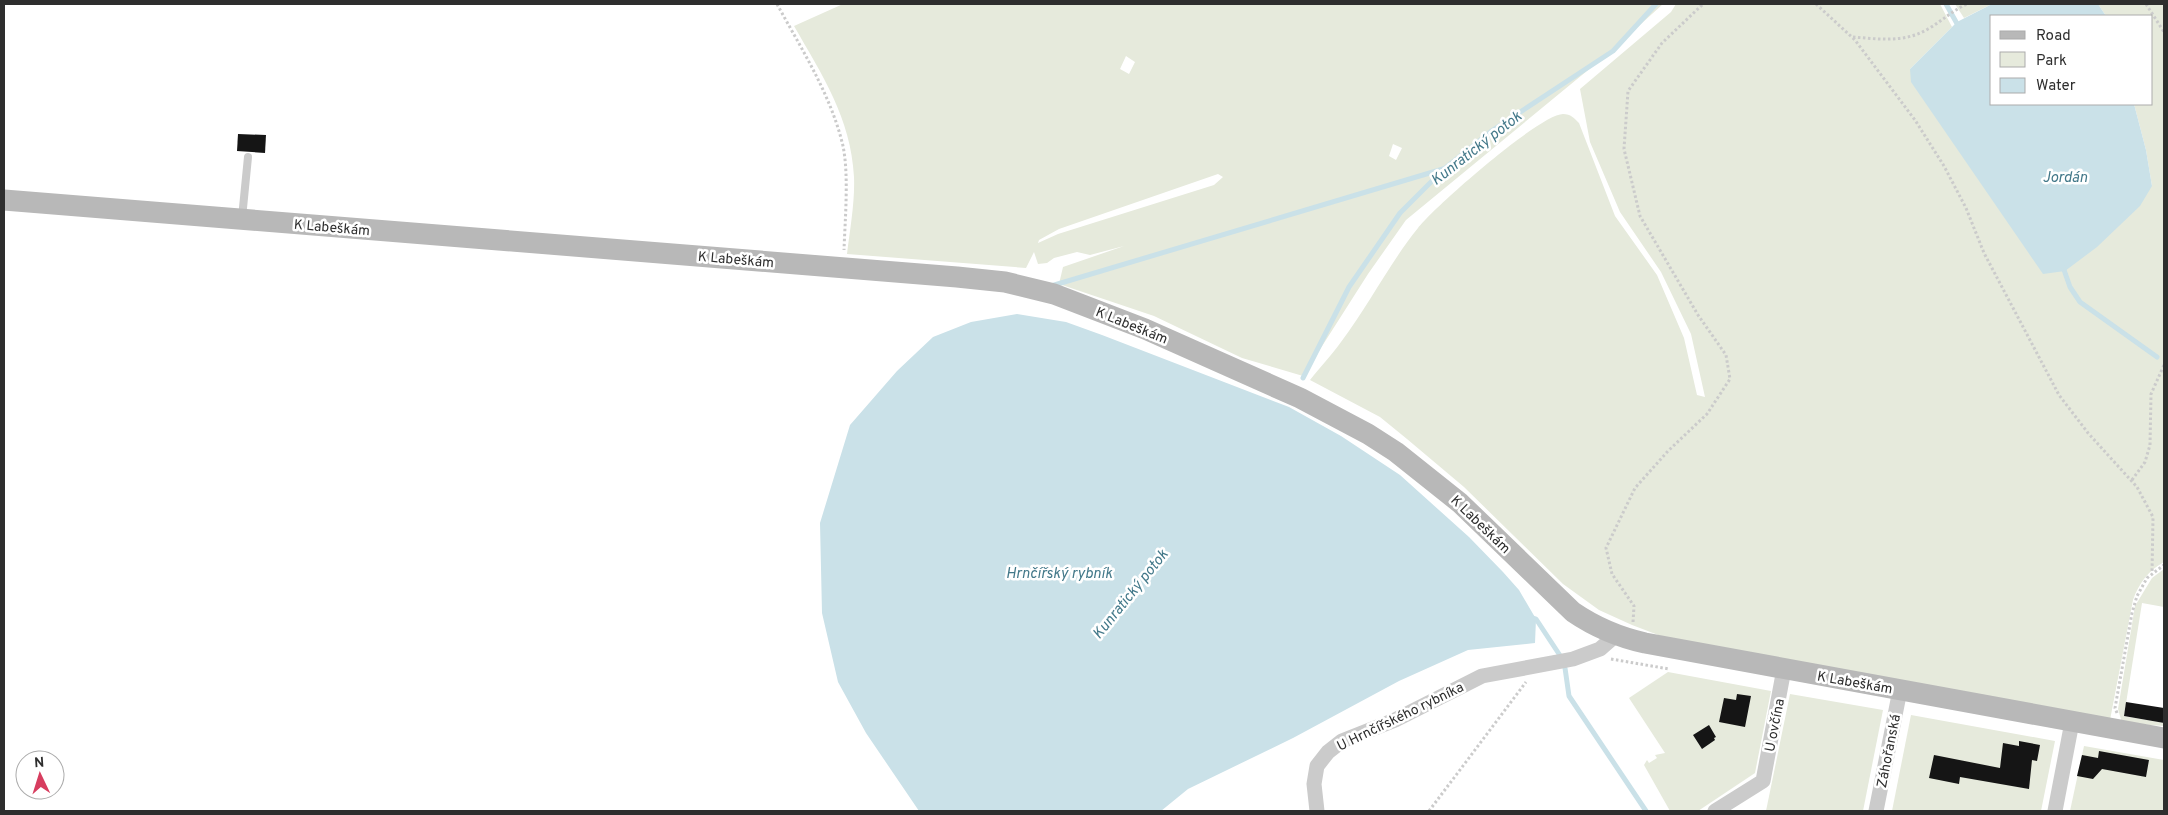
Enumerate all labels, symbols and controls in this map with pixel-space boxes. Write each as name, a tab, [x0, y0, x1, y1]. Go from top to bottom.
legend	[1990, 15, 2153, 105]
text: Road	[2036, 27, 2071, 46]
text: Park	[2036, 52, 2067, 71]
text: Water	[2036, 77, 2076, 96]
water label: Kunratický potok	[1428, 108, 1526, 190]
water label: Jordán	[2043, 169, 2087, 188]
street label: K Labeškám	[293, 217, 371, 240]
street label: K Labeškám	[697, 249, 775, 272]
street label: K Labeškám	[1093, 304, 1170, 349]
street label: K Labeškám	[1447, 492, 1513, 558]
water label: Kunratický potok	[1089, 546, 1173, 644]
water label: Hrnčířský rybník	[1006, 565, 1113, 584]
street label: K Labeškám	[1816, 668, 1894, 698]
street label: U Hrnčířského rybníka	[1335, 679, 1467, 755]
street label: U ovčína	[1762, 697, 1789, 753]
street label: Záhořanská	[1874, 713, 1905, 790]
north arrow	[15, 750, 65, 800]
text: N	[34, 755, 45, 772]

